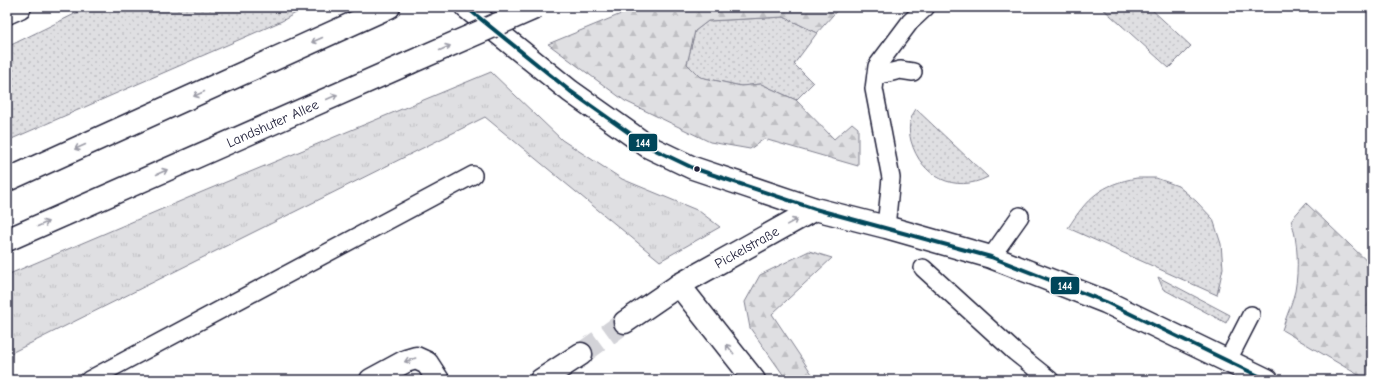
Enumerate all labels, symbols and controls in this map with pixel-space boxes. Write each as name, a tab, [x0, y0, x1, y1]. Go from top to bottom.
one-way arrow	[311, 37, 323, 44]
one-way arrow	[438, 43, 450, 51]
one-way arrow	[193, 91, 205, 98]
one-way arrow	[326, 93, 338, 100]
street label: Landshuter Allee	[224, 95, 321, 151]
line badge: 144	[628, 133, 658, 152]
text: 144	[636, 137, 650, 150]
one-way arrow	[75, 144, 87, 151]
unlabelled marker	[692, 164, 702, 174]
one-way arrow	[155, 168, 167, 175]
one-way arrow	[786, 218, 798, 225]
one-way arrow	[36, 220, 48, 227]
street label: Pickelstraße	[711, 222, 782, 272]
line badge: 144	[1050, 276, 1080, 295]
text: 144	[1058, 280, 1072, 293]
one-way arrow	[726, 344, 735, 355]
one-way arrow	[403, 357, 416, 364]

